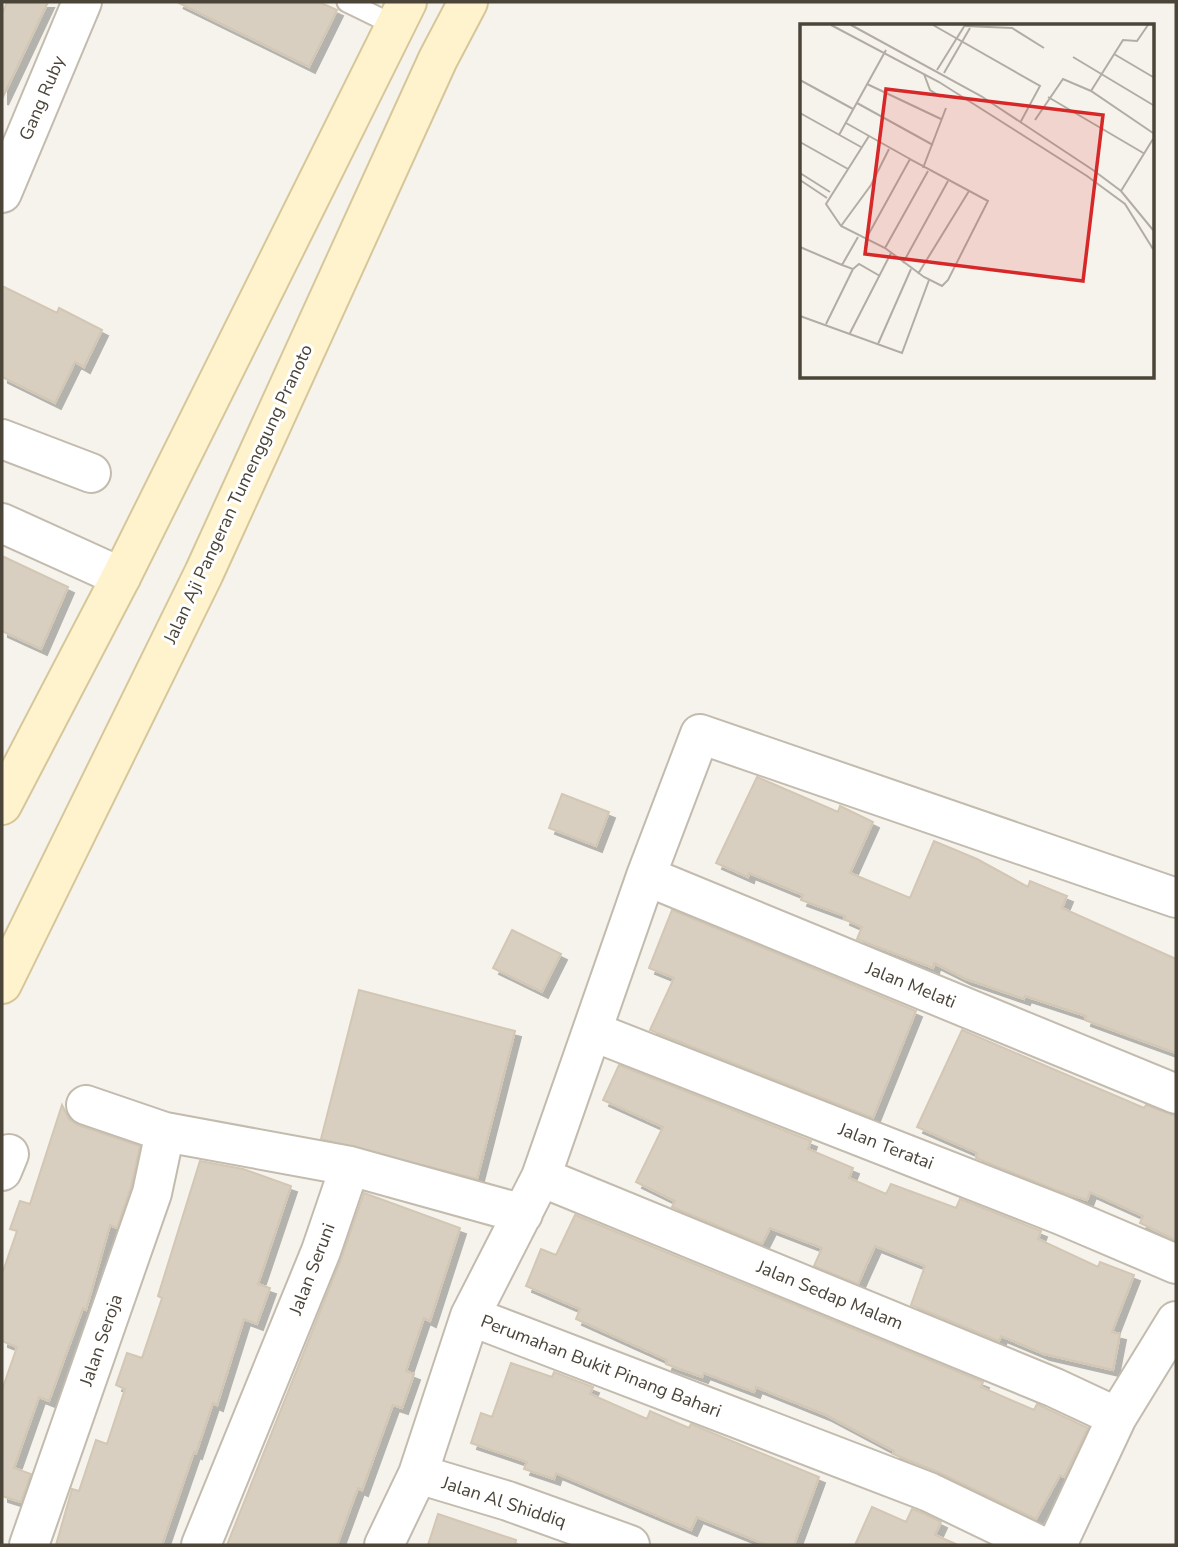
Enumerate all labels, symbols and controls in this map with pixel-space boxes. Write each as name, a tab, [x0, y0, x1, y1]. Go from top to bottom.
inset map	[800, 24, 1154, 378]
street label: Gang Ruby	[13, 51, 71, 144]
street label: Jalan Aji Pangeran Tumenggung Pranoto	[157, 340, 318, 649]
street label: Jalan Melati	[861, 956, 960, 1014]
street label: Jalan Teratai	[834, 1117, 937, 1175]
street label: Jalan Seruni	[283, 1220, 341, 1319]
street label: Jalan Sedap Malam	[752, 1254, 907, 1335]
street label: Jalan Seroja	[74, 1291, 128, 1390]
street label: Perumahan Bukit Pinang Bahari	[477, 1309, 725, 1423]
street label: Jalan Al Shiddiq	[438, 1470, 569, 1533]

